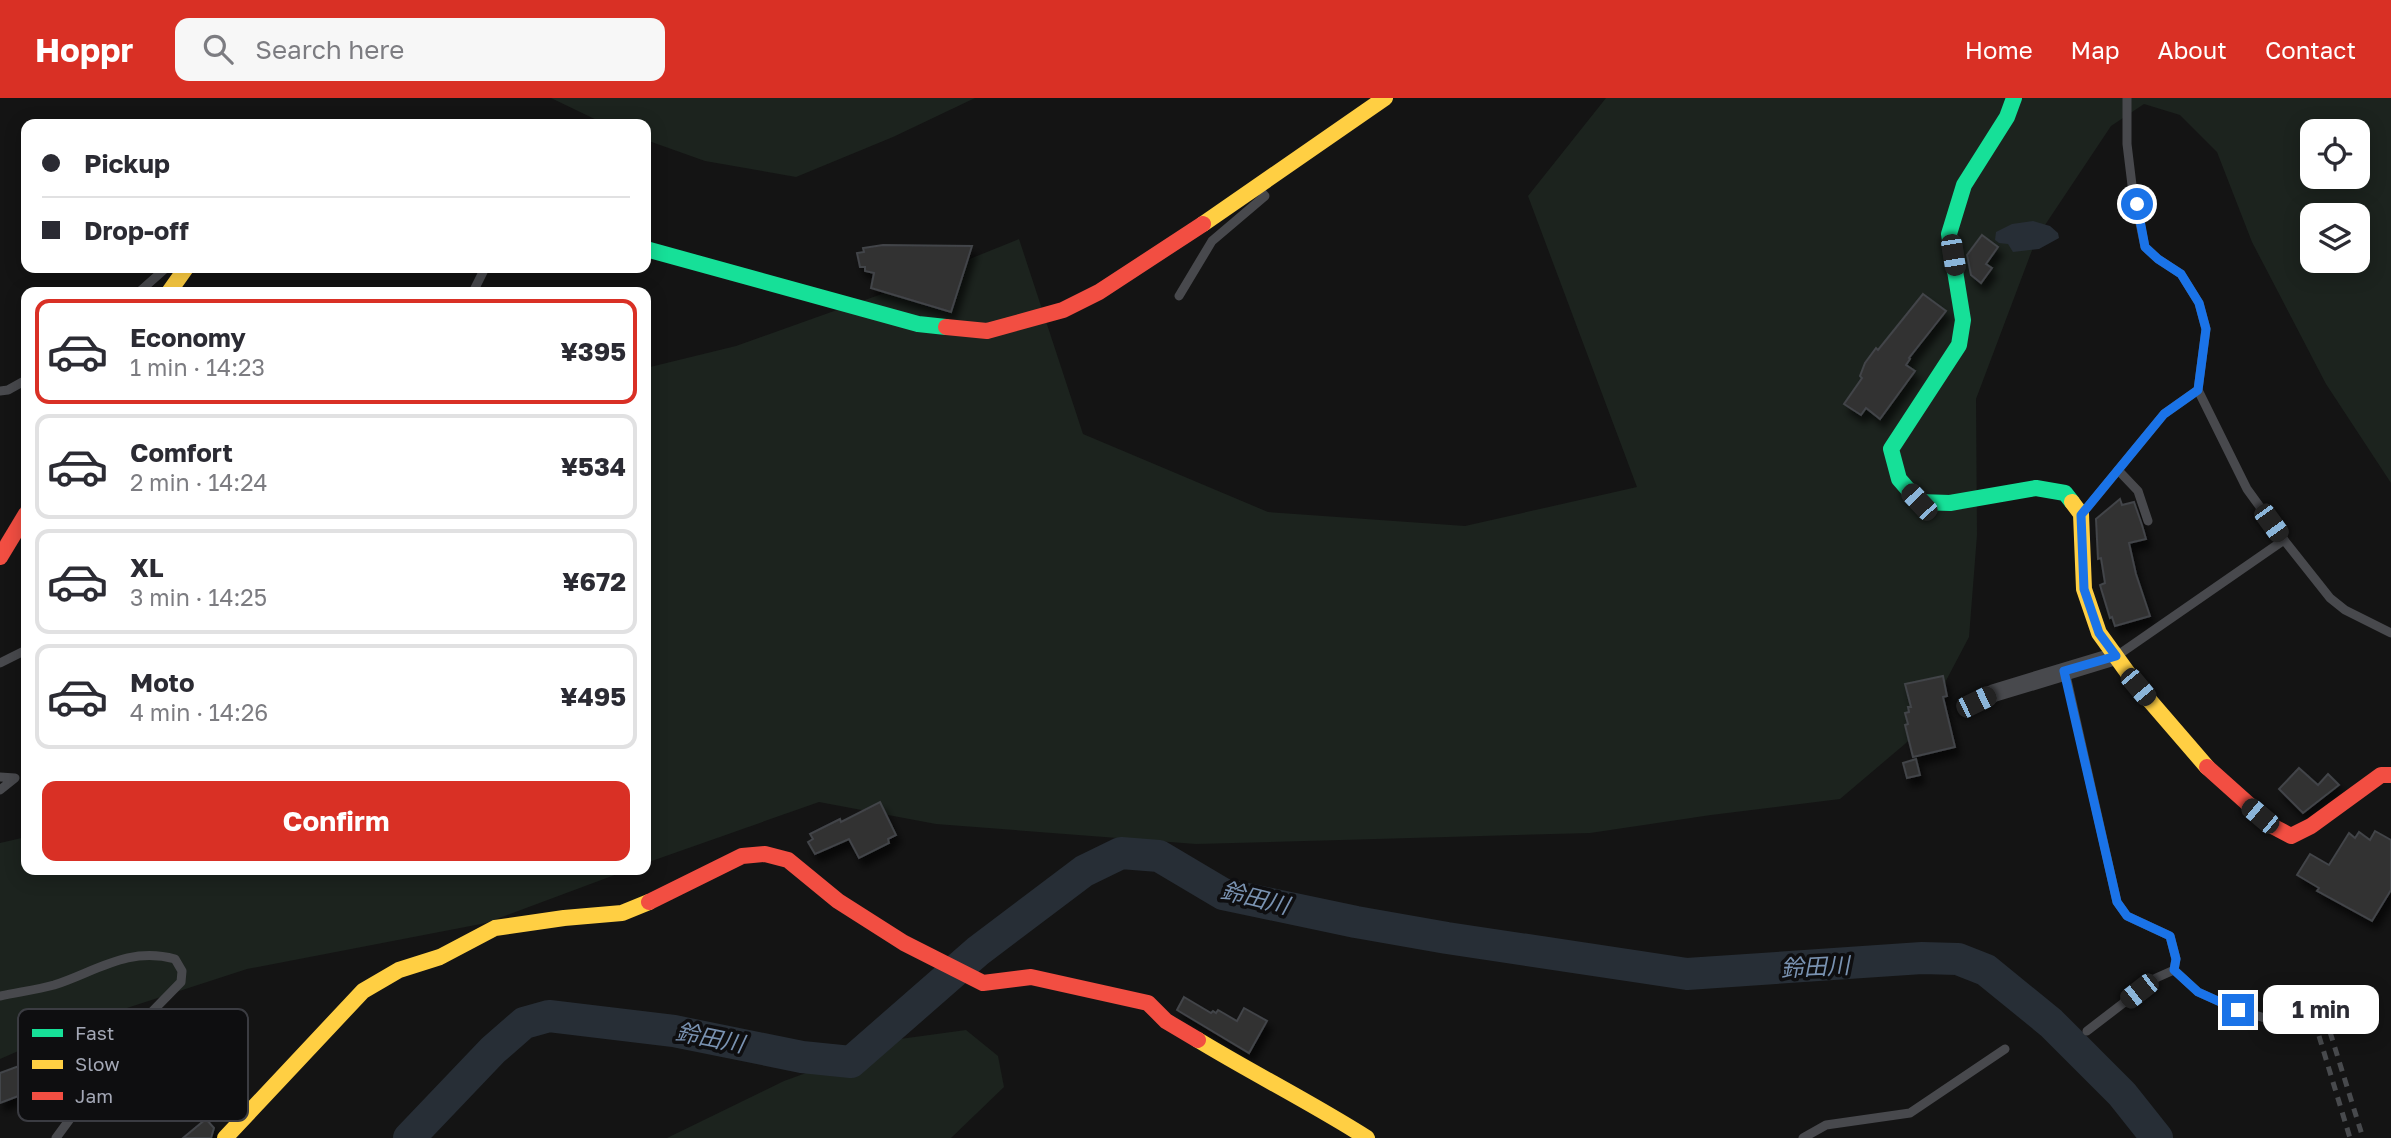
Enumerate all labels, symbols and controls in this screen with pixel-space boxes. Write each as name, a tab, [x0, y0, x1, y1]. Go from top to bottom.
search box	[175, 18, 665, 81]
text: Hoppr	[35, 30, 133, 69]
icon: search	[199, 30, 237, 68]
text: Search here	[255, 34, 404, 65]
text: Home	[1965, 35, 2033, 64]
text: Map	[2071, 35, 2120, 64]
text: About	[2158, 35, 2227, 64]
text: Contact	[2265, 35, 2356, 64]
map controls	[2300, 119, 2370, 273]
button: locate	[2300, 119, 2370, 189]
text: Pickup	[84, 148, 170, 179]
route start	[2121, 188, 2153, 220]
button: layers	[2300, 203, 2370, 273]
text: Drop-off	[84, 215, 189, 246]
car	[1940, 233, 1967, 277]
icon: car	[46, 320, 109, 383]
text: Economy	[130, 322, 246, 353]
text: ¥395	[561, 336, 626, 367]
text: 1 min · 14:23	[130, 353, 265, 381]
icon: car	[46, 435, 109, 498]
text: Comfort	[130, 437, 233, 468]
text: ¥534	[561, 451, 626, 482]
text: 2 min · 14:24	[130, 468, 268, 496]
car	[1897, 479, 1942, 525]
car	[2251, 500, 2292, 546]
icon: car	[46, 550, 109, 613]
text: XL	[130, 552, 164, 583]
text: ¥672	[562, 566, 626, 597]
text: 3 min · 14:25	[130, 583, 267, 611]
car	[2117, 664, 2160, 710]
icon: car	[46, 665, 109, 728]
text: Moto	[130, 667, 195, 698]
text: ¥495	[560, 681, 626, 712]
car	[1953, 683, 2000, 721]
text: 4 min · 14:26	[130, 698, 268, 726]
button: Confirm	[42, 781, 630, 861]
car	[2238, 794, 2283, 838]
water label: 鈴田川	[1218, 875, 1295, 920]
water label: 鈴田川	[1780, 950, 1853, 982]
car	[2116, 970, 2163, 1012]
callout: 1 min	[2262, 986, 2378, 1034]
route end	[2222, 994, 2254, 1026]
text: 1 min	[2292, 995, 2350, 1023]
legend	[18, 1009, 248, 1121]
water label: 鈴田川	[674, 1017, 750, 1058]
text: Fast	[75, 1021, 114, 1044]
text: Slow	[75, 1052, 120, 1075]
text: Jam	[75, 1084, 113, 1107]

